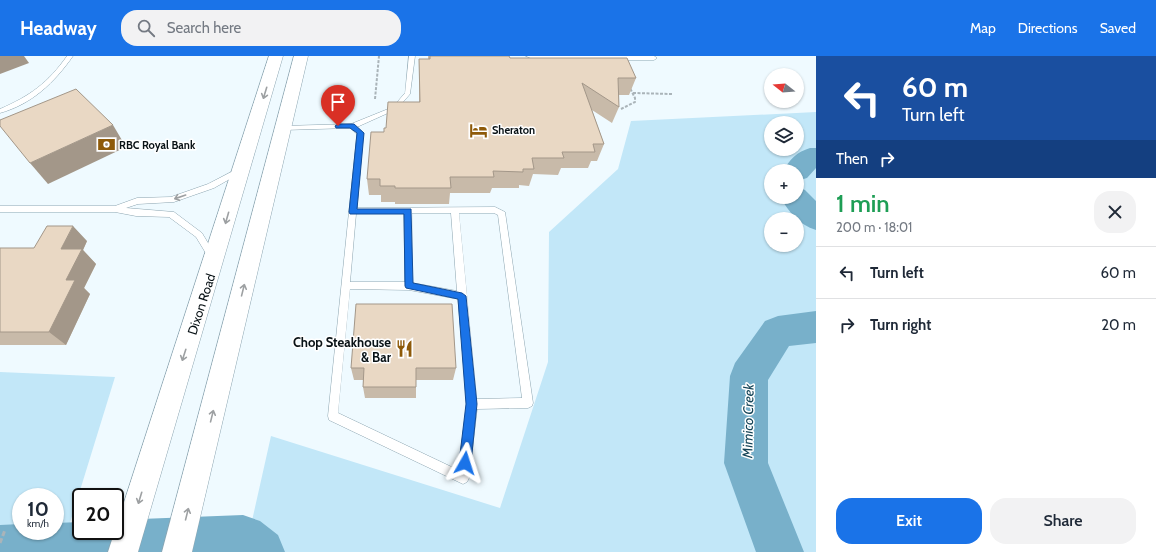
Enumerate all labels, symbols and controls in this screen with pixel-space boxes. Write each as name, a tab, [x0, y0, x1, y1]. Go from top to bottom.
search box	[121, 10, 401, 46]
text: Headway	[20, 17, 97, 40]
icon: search	[135, 17, 157, 39]
text: Search here	[167, 19, 241, 37]
text: Map	[970, 19, 996, 37]
text: Directions	[1018, 19, 1078, 37]
text: Saved	[1100, 19, 1136, 37]
north arrow	[764, 68, 804, 108]
map controls	[764, 68, 804, 252]
text: 60 m	[902, 70, 968, 104]
icon: left	[836, 72, 888, 124]
pin	[321, 85, 355, 126]
one-way arrow	[261, 87, 268, 100]
icon: arrive	[327, 91, 349, 113]
text: Turn left	[902, 104, 965, 126]
button: layers	[764, 116, 804, 156]
hotel icon: Sheraton	[469, 120, 489, 140]
place label: Sheraton	[492, 123, 535, 137]
bank icon: RBC Royal Bank	[96, 135, 116, 155]
place label: RBC Royal Bank	[119, 138, 196, 152]
icon: right	[876, 148, 898, 170]
text: Then	[836, 150, 868, 168]
button: +	[764, 164, 804, 204]
text: 1 min	[836, 189, 890, 218]
button: close	[1094, 191, 1136, 233]
one-way arrow	[173, 194, 186, 201]
one-way arrow	[223, 211, 230, 224]
button: −	[764, 212, 804, 252]
text: 200 m · 18:01	[836, 219, 912, 235]
icon: left	[836, 262, 858, 284]
text: Turn left	[870, 264, 924, 282]
text: 60 m	[1100, 264, 1136, 282]
street label: Dixon Road	[184, 271, 218, 337]
one-way arrow	[239, 283, 247, 296]
icon: right	[836, 314, 858, 336]
text: Turn right	[870, 316, 931, 334]
text: 20 m	[1101, 316, 1136, 334]
place label: Chop Steakhouse & Bar	[293, 334, 392, 365]
restaurant icon: Chop Steakhouse & Bar	[394, 339, 414, 359]
one-way arrow	[180, 349, 188, 361]
water label: Mimico Creek	[738, 383, 758, 459]
one-way arrow	[208, 410, 216, 423]
position arrow	[444, 442, 486, 484]
speed limit sign: 20	[72, 488, 124, 540]
one-way arrow	[136, 491, 143, 504]
text: 10	[27, 497, 49, 521]
button: Exit	[836, 498, 982, 544]
button: Share	[990, 498, 1136, 544]
one-way arrow	[183, 508, 191, 521]
text: km/h	[27, 517, 49, 530]

